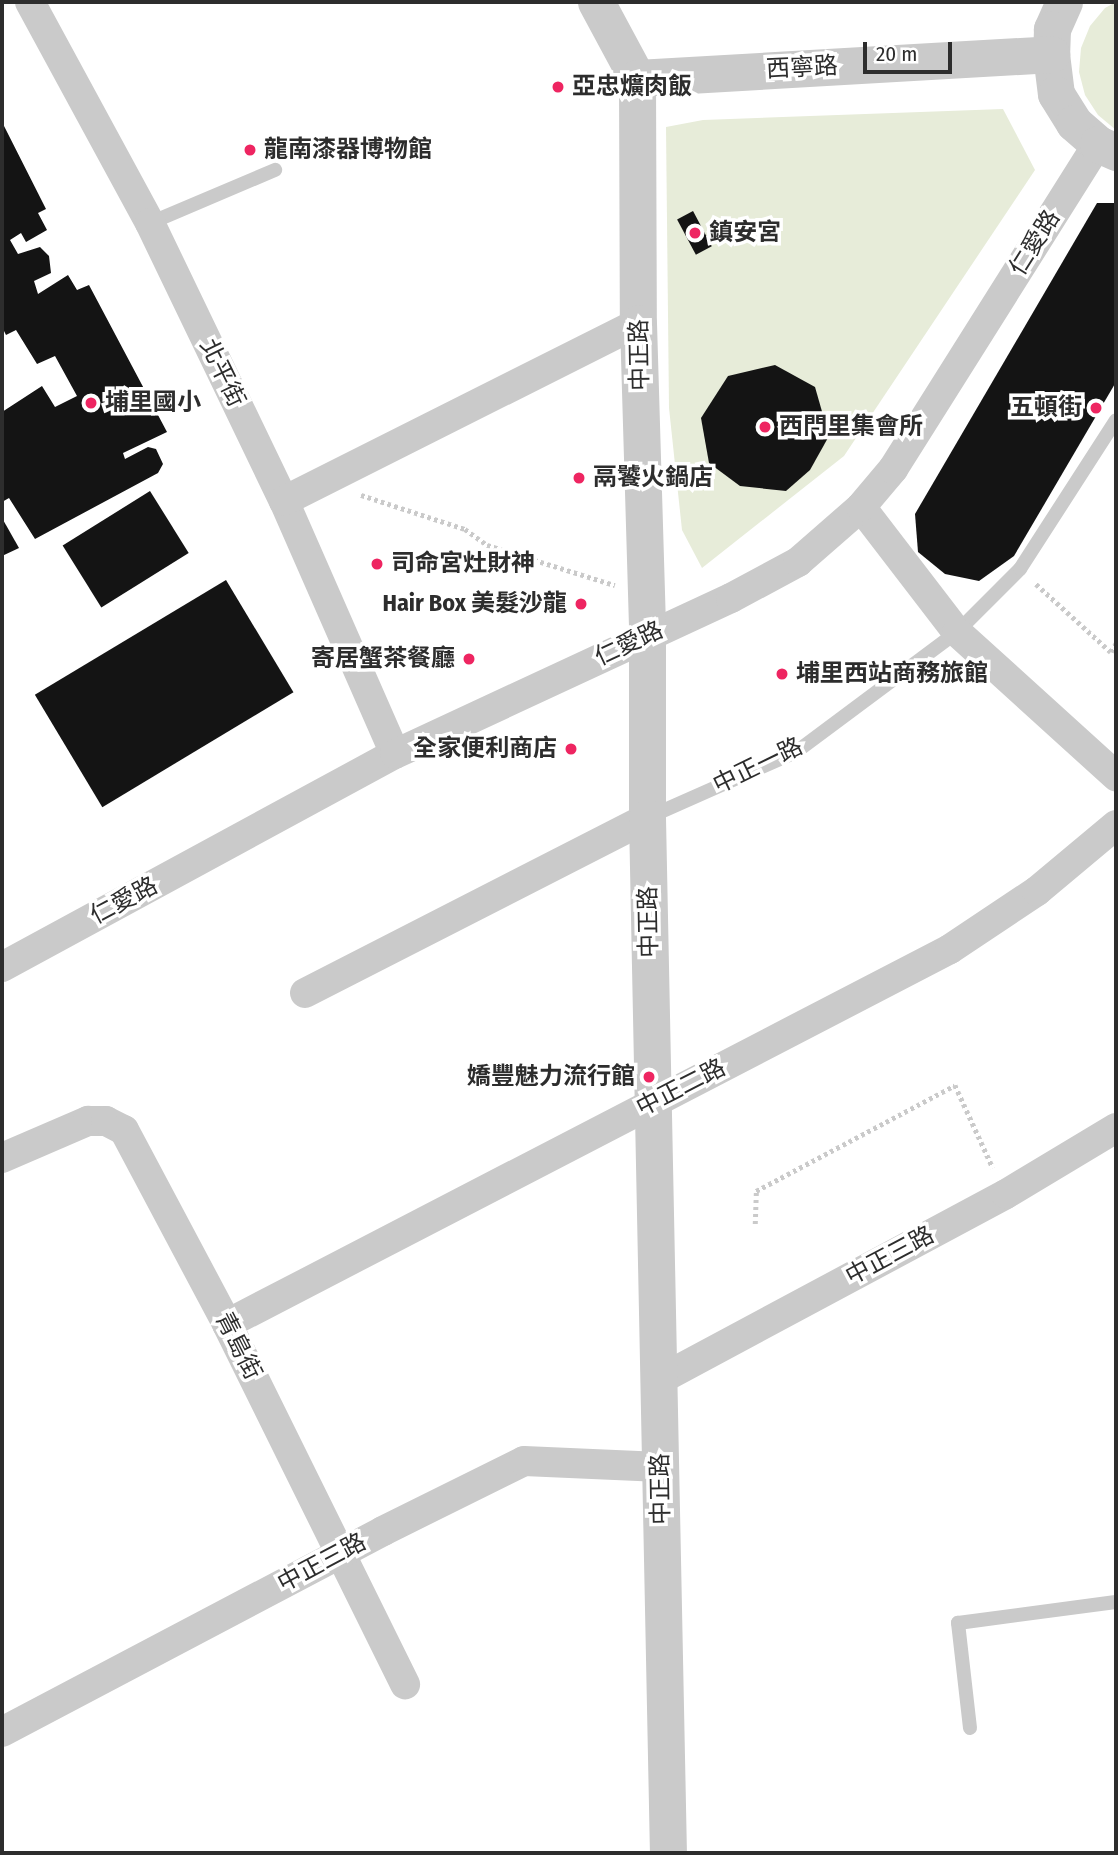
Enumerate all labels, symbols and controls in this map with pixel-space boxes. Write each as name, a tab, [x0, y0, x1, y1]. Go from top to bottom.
scale bar	[866, 28, 955, 72]
text: 20 m	[876, 41, 917, 67]
street label: 西寧路	[765, 52, 839, 84]
place label: 亞忠爌肉飯	[572, 73, 692, 101]
marker: 亞忠爌肉飯	[550, 79, 566, 95]
place label: 龍南漆器博物館	[264, 136, 432, 164]
marker: 龍南漆器博物館	[242, 142, 258, 158]
street label: 仁愛路	[1004, 205, 1066, 281]
place label: 鎮安宮	[709, 219, 781, 247]
marker: 鎮安宮	[687, 225, 703, 241]
street label: 中正路	[625, 319, 655, 391]
street label: 北平街	[193, 334, 251, 412]
place label: 埔里國小	[105, 389, 201, 417]
place label: 五頓街	[1010, 394, 1082, 422]
marker: 埔里國小	[83, 395, 99, 411]
marker: 五頓街	[1088, 400, 1104, 416]
place label: 西門里集會所	[779, 413, 923, 441]
marker: 西門里集會所	[757, 419, 773, 435]
place label: 鬲饕火鍋店	[593, 464, 713, 492]
marker: 鬲饕火鍋店	[571, 470, 587, 486]
place label: 司命宮灶財神	[391, 550, 535, 578]
marker: 司命宮灶財神	[369, 556, 385, 572]
place label: Hair Box 美髮沙龍	[382, 590, 567, 618]
marker: Hair Box 美髮沙龍	[573, 596, 589, 612]
street label: 仁愛路	[590, 616, 668, 672]
place label: 寄居蟹茶餐廳	[311, 645, 455, 673]
marker: 寄居蟹茶餐廳	[461, 651, 477, 667]
place label: 埔里西站商務旅館	[796, 660, 988, 688]
marker: 埔里西站商務旅館	[774, 666, 790, 682]
street label: 中正一路	[709, 732, 807, 800]
place label: 全家便利商店	[413, 735, 557, 763]
marker: 全家便利商店	[563, 741, 579, 757]
street label: 仁愛路	[85, 871, 163, 931]
street label: 中正路	[634, 886, 664, 958]
street label: 中正二路	[632, 1053, 730, 1123]
place label: 嬌豐魅力流行館	[467, 1063, 635, 1091]
marker: 嬌豐魅力流行館	[641, 1069, 657, 1085]
street label: 中正三路	[841, 1221, 939, 1291]
street label: 青島街	[209, 1307, 267, 1385]
street label: 中正路	[646, 1453, 676, 1525]
street label: 中正三路	[273, 1528, 371, 1598]

